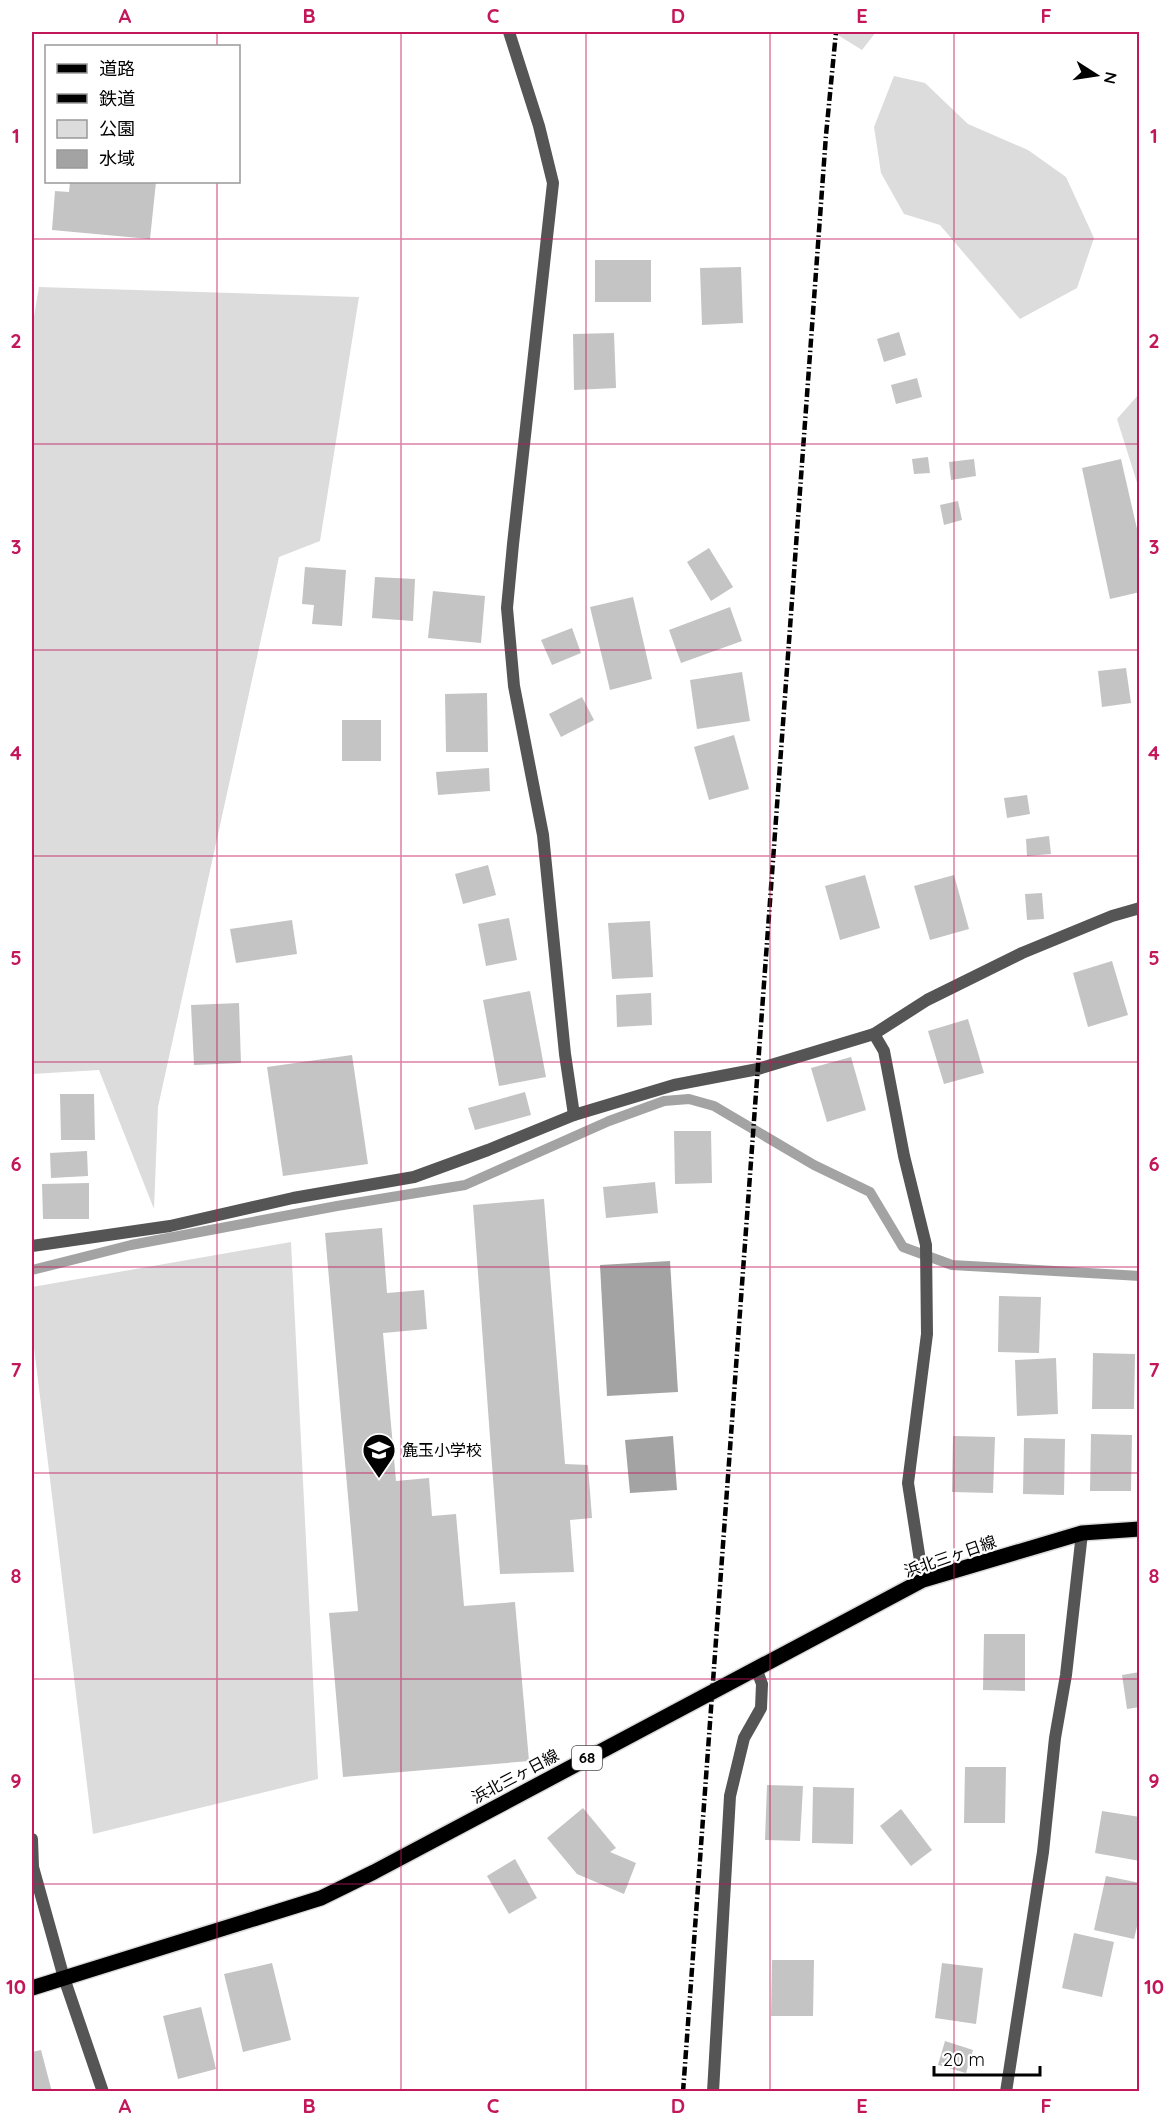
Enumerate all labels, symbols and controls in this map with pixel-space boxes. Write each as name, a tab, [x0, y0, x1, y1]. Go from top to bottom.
text: A	[119, 3, 132, 28]
text: B	[302, 3, 316, 28]
text: C	[487, 3, 500, 28]
text: D	[671, 3, 685, 28]
text: E	[856, 3, 868, 28]
text: F	[1040, 3, 1052, 28]
legend	[45, 45, 240, 183]
north arrow	[1066, 45, 1126, 105]
text: 道路	[99, 57, 135, 80]
text: N	[1100, 70, 1122, 86]
text: 鉄道	[99, 87, 135, 110]
text: 公園	[99, 117, 135, 140]
text: 1	[12, 123, 20, 148]
text: 1	[1150, 123, 1158, 148]
text: 水域	[99, 147, 135, 170]
text: 2	[10, 328, 22, 353]
text: 2	[1148, 328, 1160, 353]
text: 3	[11, 534, 21, 559]
text: 3	[1149, 534, 1159, 559]
text: 4	[10, 740, 22, 765]
text: 4	[1148, 740, 1160, 765]
text: 5	[10, 945, 22, 970]
text: 5	[1148, 945, 1160, 970]
text: 6	[10, 1151, 22, 1176]
text: 6	[1148, 1151, 1160, 1176]
text: 7	[11, 1357, 22, 1382]
text: 7	[1149, 1357, 1160, 1382]
school or university icon: 麁玉小学校	[361, 1432, 397, 1479]
place label: 麁玉小学校	[402, 1440, 482, 1460]
street label: 浜北三ヶ日線	[901, 1531, 999, 1581]
text: 8	[11, 1563, 22, 1588]
text: 8	[1149, 1563, 1160, 1588]
street label: 浜北三ヶ日線	[468, 1745, 562, 1807]
road number: 68	[572, 1746, 602, 1770]
text: 9	[10, 1768, 22, 1793]
text: 9	[1148, 1768, 1160, 1793]
text: 10	[6, 1974, 26, 1999]
text: 10	[1144, 1974, 1164, 1999]
scale bar	[934, 2039, 1040, 2077]
text: 20 m	[943, 2048, 985, 2071]
text: A	[119, 2093, 132, 2118]
text: B	[302, 2093, 316, 2118]
text: C	[487, 2093, 500, 2118]
text: D	[671, 2093, 685, 2118]
text: E	[856, 2093, 868, 2118]
text: F	[1040, 2093, 1052, 2118]

